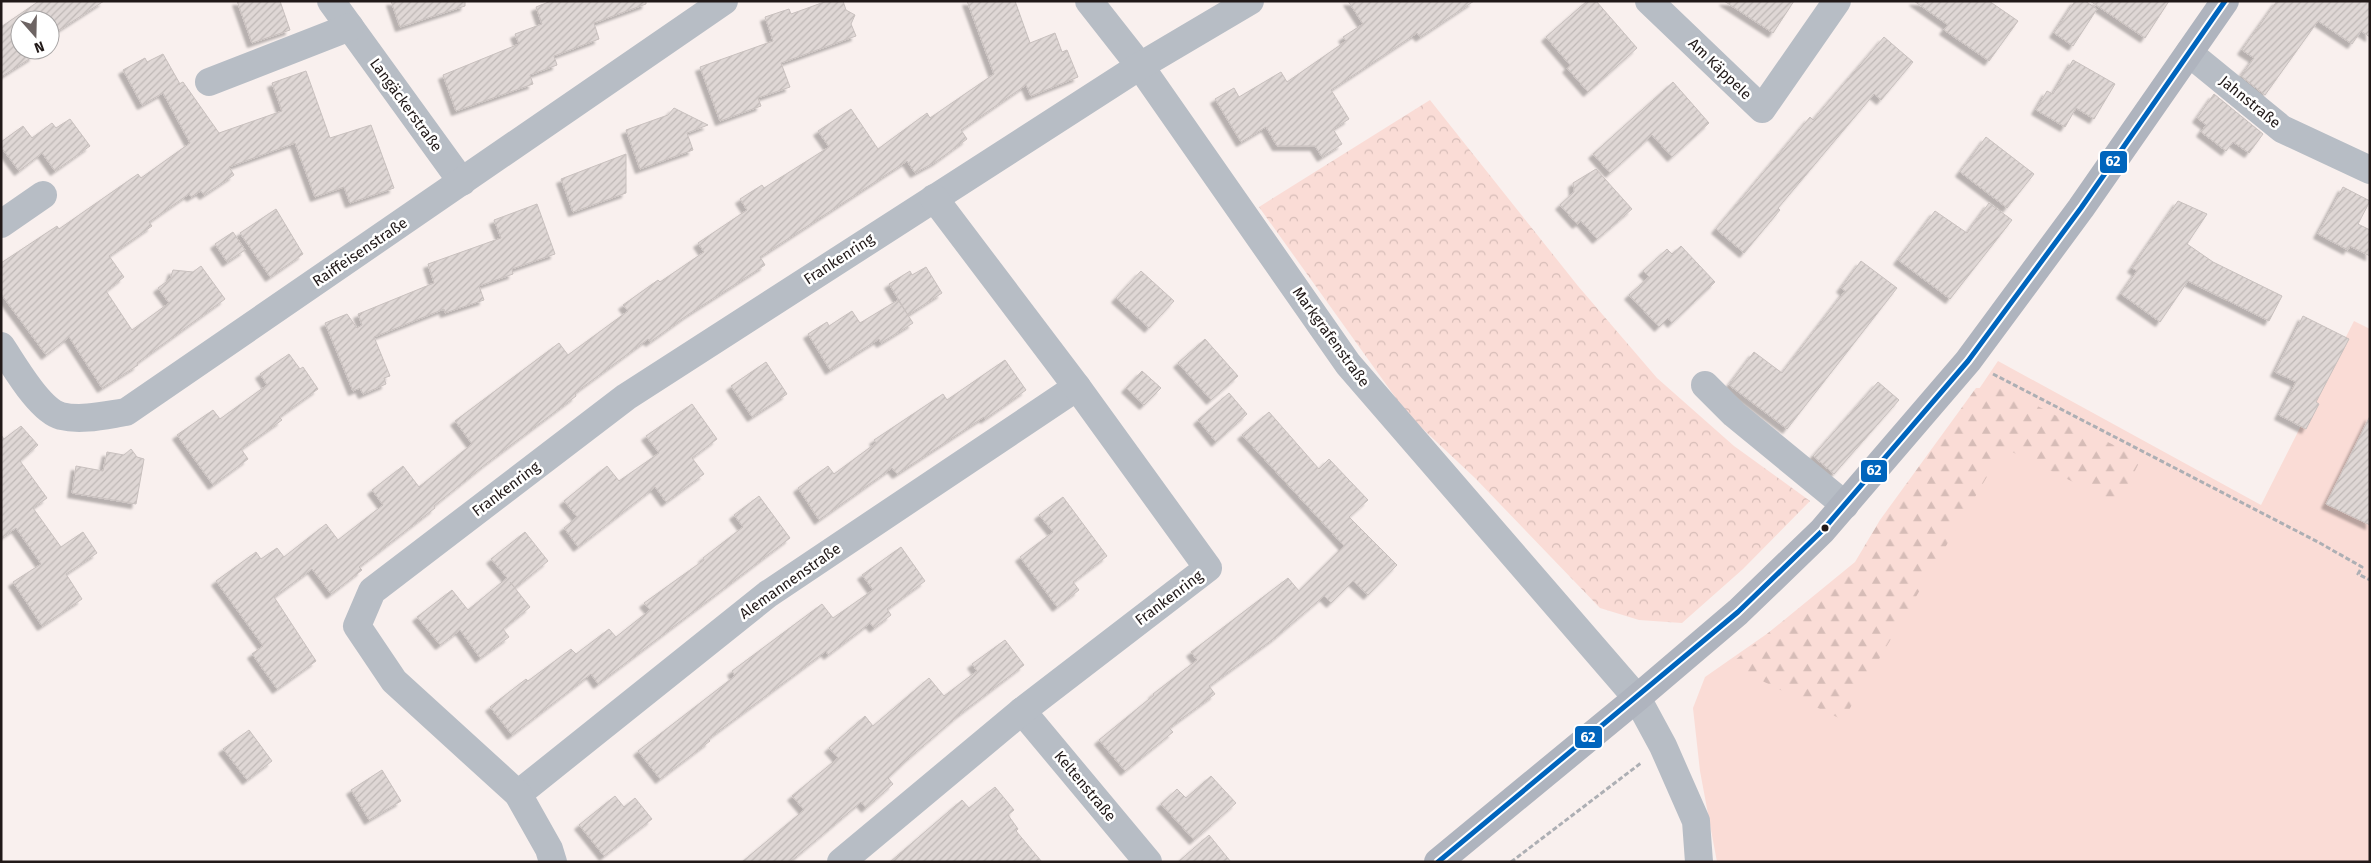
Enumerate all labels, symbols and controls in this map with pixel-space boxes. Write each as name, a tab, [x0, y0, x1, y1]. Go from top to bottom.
north arrow	[10, 10, 60, 60]
street label: Am Käppele	[1685, 34, 1755, 104]
text: N	[32, 37, 47, 56]
street label: Langäckerstraße	[366, 55, 446, 155]
street label: Jahnstraße	[2216, 72, 2284, 132]
line badge: 62	[2099, 150, 2128, 174]
text: 62	[2106, 153, 2120, 170]
street label: Raiffeisenstraße	[309, 214, 411, 290]
street label: Frankenring	[800, 230, 878, 288]
street label: Markgrafenstraße	[1289, 283, 1373, 391]
street label: Frankenring	[469, 458, 544, 520]
line badge: 62	[1860, 459, 1888, 483]
text: 62	[1867, 462, 1881, 479]
unlabelled marker	[1820, 523, 1830, 533]
street label: Alemannenstraße	[736, 539, 844, 623]
street label: Frankenring	[1132, 567, 1207, 629]
line badge: 62	[1574, 725, 1603, 749]
text: 62	[1581, 729, 1595, 746]
street label: Keltenstraße	[1050, 747, 1120, 825]

